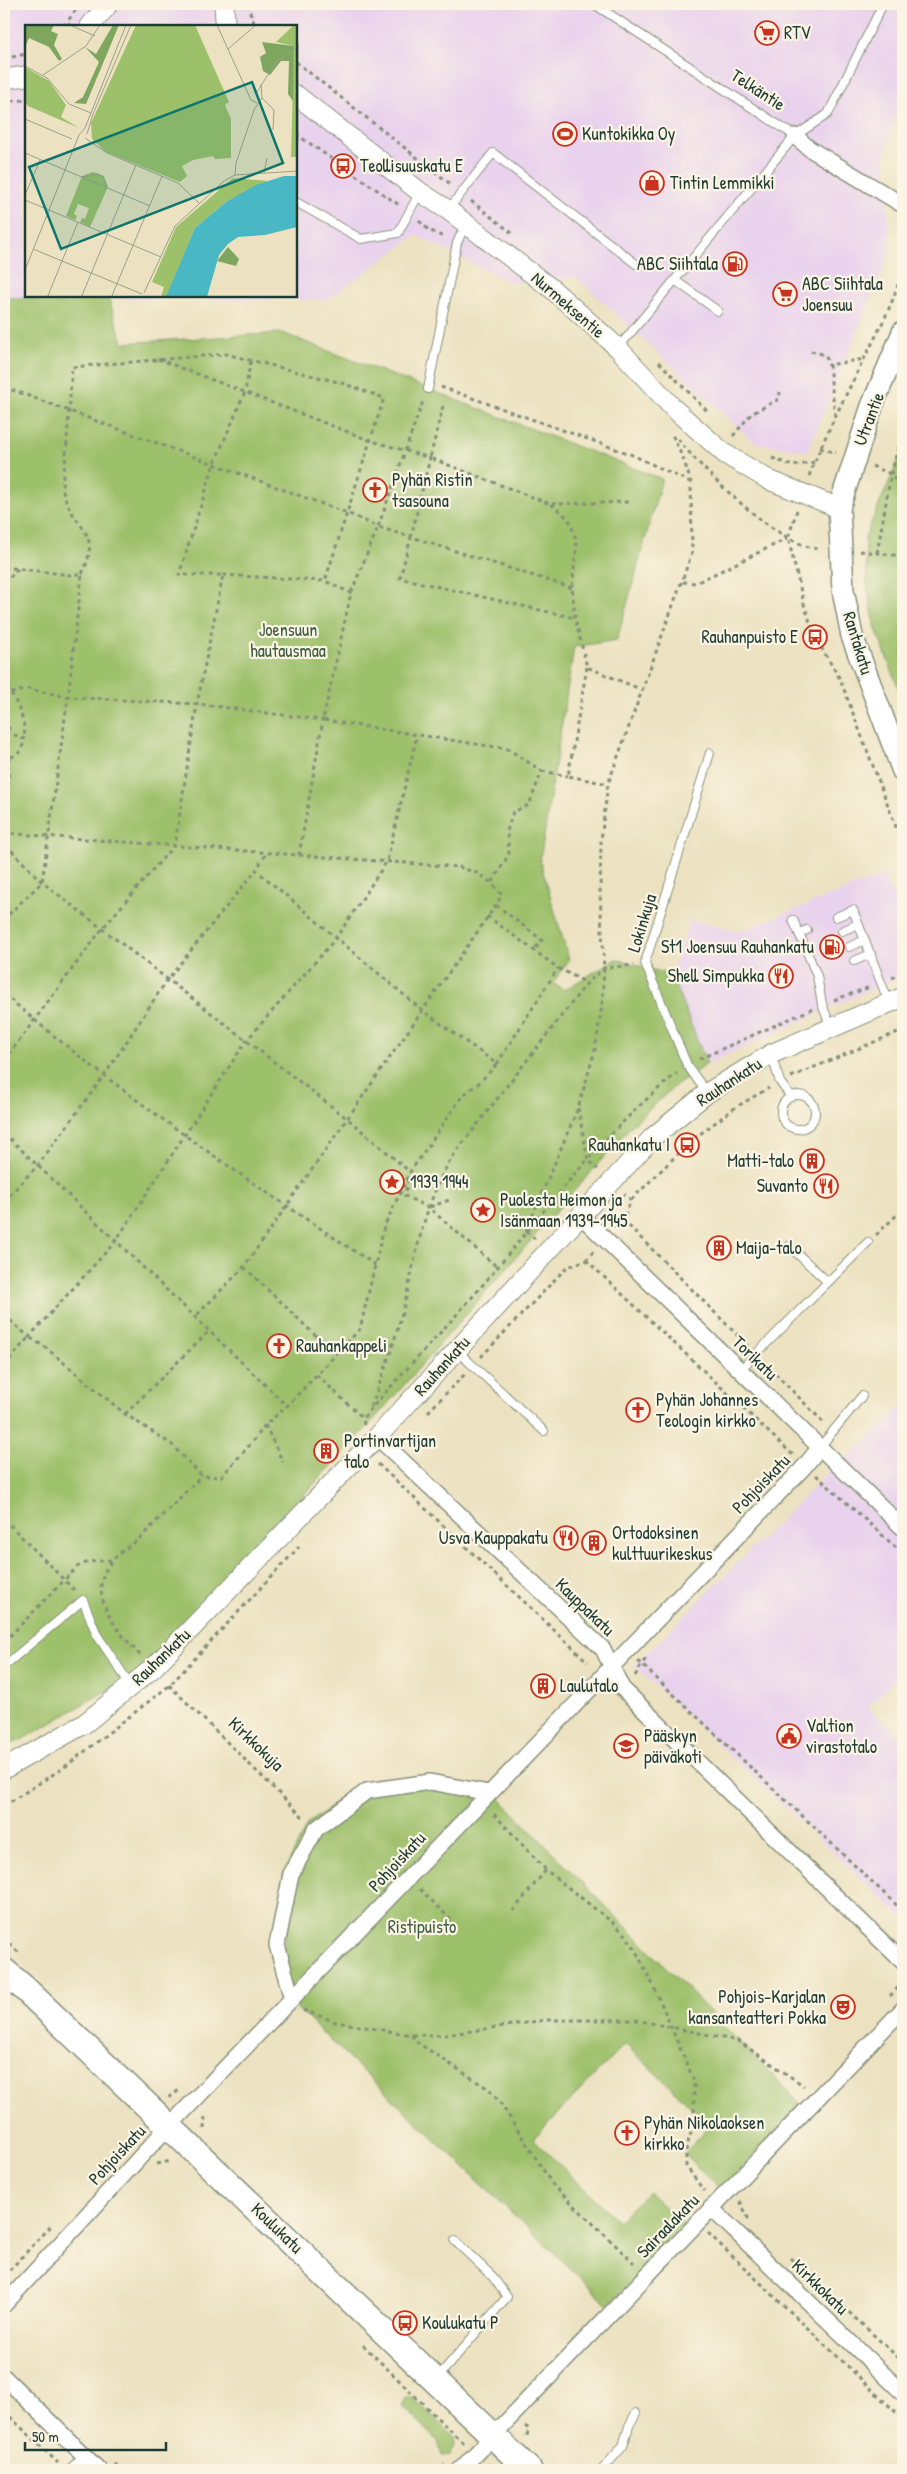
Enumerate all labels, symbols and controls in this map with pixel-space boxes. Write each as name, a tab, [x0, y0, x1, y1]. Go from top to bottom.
supermarket icon: RTV	[754, 20, 780, 46]
place label: RTV	[784, 20, 812, 45]
inset map	[25, 25, 298, 298]
street label: Telkäntie	[726, 63, 790, 117]
sports icon: Kuntokikka Oy	[552, 121, 578, 147]
place label: Kuntokikka Oy	[582, 121, 676, 146]
bus stop icon: Teollisuuskatu E	[330, 153, 356, 179]
place label: Teollisuuskatu E	[360, 153, 463, 178]
shop icon: Tintin Lemmikki	[639, 170, 665, 196]
place label: Tintin Lemmikki	[670, 170, 774, 195]
place label: ABC Siihtala	[637, 251, 718, 276]
fuel station icon: ABC Siihtala	[722, 251, 748, 277]
street label: Nurmeksentie	[526, 266, 611, 344]
place label: ABC Siihtala Joensuu	[802, 271, 883, 317]
supermarket icon: ABC Siihtala Joensuu	[772, 281, 798, 307]
street label: Utrantie	[847, 388, 890, 449]
place label: Pyhän Ristin tsasouna	[392, 467, 473, 513]
church icon: Pyhän Ristin tsasouna	[362, 477, 388, 503]
street label: Rantakatu	[837, 608, 880, 677]
park label: Joensuun hautausmaa	[250, 617, 326, 663]
place label: Rauhanpuisto E	[701, 624, 798, 649]
bus stop icon: Rauhanpuisto E	[802, 624, 828, 650]
street label: Lokinkuja	[621, 891, 662, 955]
place label: St1 Joensuu Rauhankatu	[661, 934, 814, 959]
fuel station icon: St1 Joensuu Rauhankatu	[819, 934, 845, 960]
place label: Shell Simpukka	[668, 963, 764, 988]
restaurant icon: Shell Simpukka	[768, 963, 794, 989]
street label: Rauhankatu	[691, 1051, 766, 1112]
place label: Rauhankatu I	[589, 1132, 670, 1157]
bus stop icon: Rauhankatu I	[674, 1132, 700, 1158]
place label: Matti-talo	[727, 1148, 794, 1173]
building icon: Matti-talo	[799, 1148, 825, 1174]
place icon: 1939 1944	[379, 1169, 405, 1195]
place label: 1939 1944	[410, 1169, 469, 1194]
place label: Suvanto	[757, 1173, 808, 1198]
restaurant icon: Suvanto	[813, 1173, 839, 1199]
place label: Puolesta Heimon ja Isänmaan 1939-1945	[500, 1187, 628, 1233]
place icon: Puolesta Heimon ja Isänmaan 1939-1945	[470, 1197, 496, 1223]
building icon: Maija-talo	[706, 1235, 732, 1261]
place label: Maija-talo	[736, 1235, 802, 1260]
street label: Rauhankatu	[408, 1330, 475, 1401]
street label: Torikatu	[727, 1330, 784, 1386]
church icon: Rauhankappeli	[266, 1333, 292, 1359]
place label: Rauhankappeli	[296, 1333, 387, 1358]
place label: Pyhän Johannes Teologin kirkko	[656, 1387, 758, 1433]
church icon: Pyhän Johannes Teologin kirkko	[625, 1397, 651, 1423]
place label: Portinvartijan talo	[344, 1428, 436, 1474]
building icon: Portinvartijan talo	[313, 1438, 339, 1464]
street label: Pohjoiskatu	[726, 1448, 795, 1519]
place label: Ortodoksinen kulttuurikeskus	[612, 1520, 712, 1566]
place label: Usva Kauppakatu	[439, 1525, 548, 1550]
restaurant icon: Usva Kauppakatu	[553, 1525, 579, 1551]
building icon: Ortodoksinen kulttuurikeskus	[581, 1530, 607, 1556]
street label: Kauppakatu	[550, 1572, 621, 1641]
street label: Rauhankatu	[126, 1622, 196, 1691]
building icon: Laulutalo	[530, 1673, 556, 1699]
place label: Laulutalo	[560, 1673, 618, 1698]
street label: Kirkkokuja	[223, 1711, 290, 1776]
place label: Valtion virastotalo	[806, 1713, 877, 1759]
place label: Pääskyn päiväkoti	[644, 1723, 702, 1769]
public building icon: Valtion virastotalo	[776, 1723, 802, 1749]
school or university icon: Pääskyn päiväkoti	[613, 1733, 639, 1759]
street label: Pohjoiskatu	[362, 1826, 431, 1897]
park label: Ristipuisto	[388, 1914, 456, 1939]
place label: Pohjois-Karjalan kansanteatteri Pokka	[688, 1984, 826, 2030]
theatre icon: Pohjois-Karjalan kansanteatteri Pokka	[830, 1994, 856, 2020]
place label: Pyhän Nikolaoksen kirkko	[644, 2110, 764, 2156]
street label: Pohjoiskatu	[82, 2119, 151, 2190]
church icon: Pyhän Nikolaoksen kirkko	[614, 2120, 640, 2146]
street label: Sairaalakatu	[631, 2188, 704, 2263]
street label: Koulukatu	[246, 2196, 309, 2259]
street label: Kirkkokatu	[786, 2253, 854, 2320]
bus stop icon: Koulukatu P	[392, 2310, 418, 2336]
place label: Koulukatu P	[422, 2310, 499, 2335]
scale bar	[25, 2419, 166, 2451]
text: 50 m	[32, 2426, 59, 2447]

